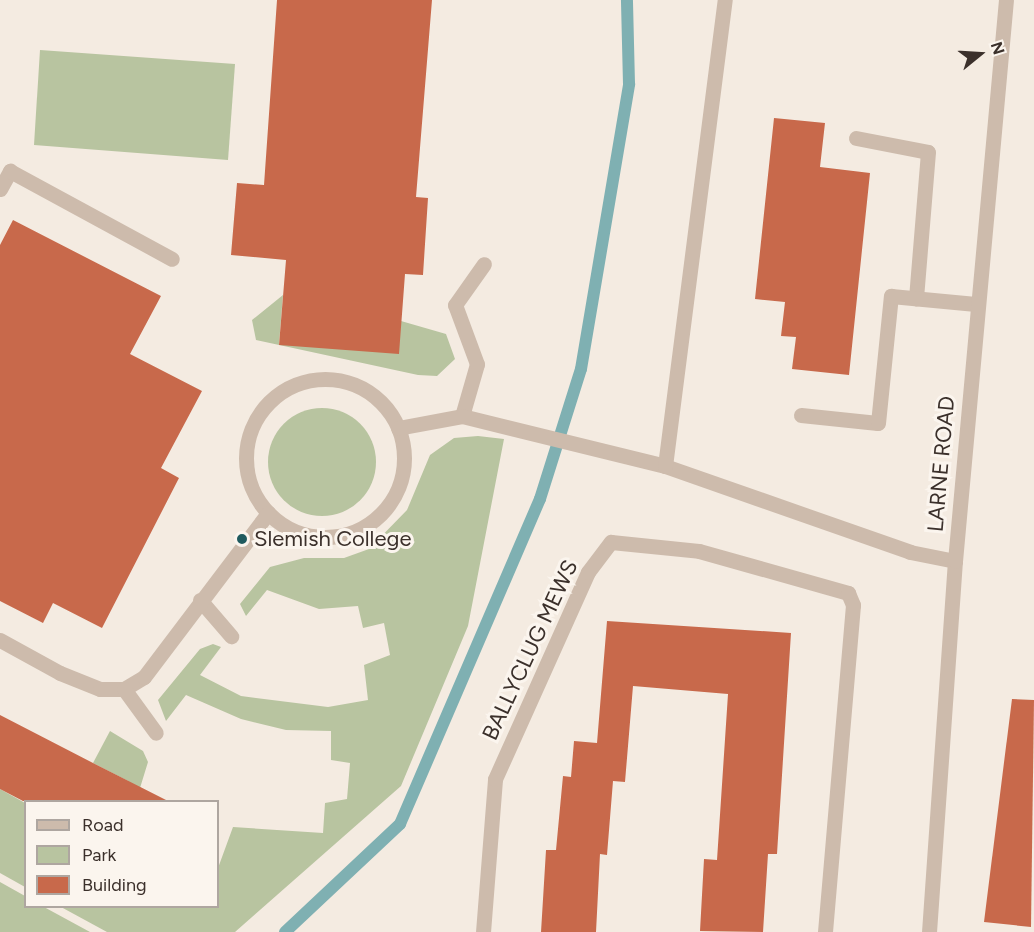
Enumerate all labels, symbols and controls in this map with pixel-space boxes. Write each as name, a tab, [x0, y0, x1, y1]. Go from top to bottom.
north arrow	[950, 24, 1010, 84]
text: N	[987, 39, 1009, 57]
street label: LARNE ROAD	[922, 395, 960, 533]
place label: Slemish College	[254, 526, 411, 552]
marker: Slemish College	[235, 532, 249, 546]
street label: BALLYCLUG MEWS	[477, 556, 583, 744]
legend	[24, 800, 219, 908]
text: Road	[82, 814, 123, 836]
text: Park	[82, 844, 116, 866]
text: Building	[82, 874, 147, 896]

